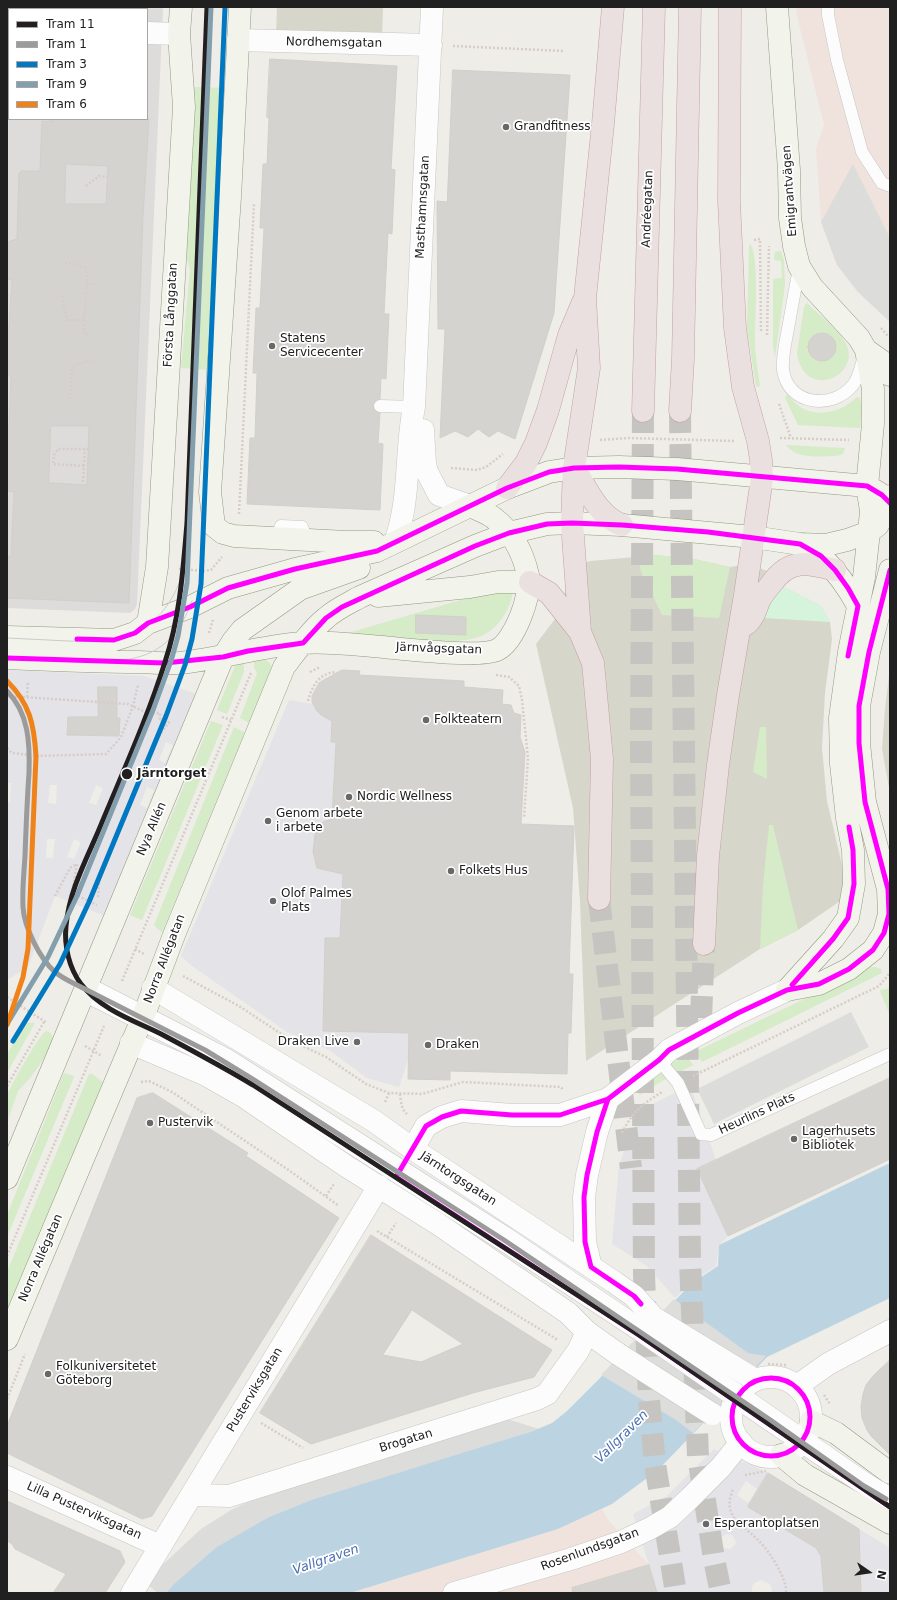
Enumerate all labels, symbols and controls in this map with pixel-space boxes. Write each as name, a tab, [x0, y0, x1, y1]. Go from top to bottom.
legend	[8, 8, 148, 120]
text: Tram 11	[46, 17, 95, 31]
street label: Nordhemsgatan	[286, 35, 382, 51]
text: Tram 1	[46, 37, 87, 51]
text: Tram 3	[46, 57, 87, 71]
text: Tram 9	[46, 77, 87, 91]
text: Tram 6	[46, 97, 87, 111]
place label: Grandfitness	[514, 120, 591, 134]
marker: Grandfitness	[501, 122, 511, 132]
street label: Emigrantvägen	[780, 145, 800, 237]
street label: Masthamnsgatan	[413, 155, 433, 259]
street label: Andréegatan	[639, 170, 657, 248]
street label: Första Långgatan	[161, 262, 181, 368]
place label: Statens Servicecenter	[280, 332, 363, 360]
marker: Statens Servicecenter	[267, 341, 277, 351]
street label: Järnvågsgatan	[396, 640, 482, 658]
place label: Folkteatern	[434, 713, 502, 727]
marker: Folkteatern	[421, 715, 431, 725]
marker: Järntorget	[120, 767, 134, 781]
place label: Järntorget	[137, 767, 206, 781]
place label: Nordic Wellness	[357, 790, 452, 804]
marker: Nordic Wellness	[344, 792, 354, 802]
street label: Nya Allén	[134, 800, 170, 858]
place label: Genom arbete i arbete	[276, 807, 363, 835]
marker: Genom arbete i arbete	[263, 816, 273, 826]
place label: Folkets Hus	[459, 864, 528, 878]
marker: Folkets Hus	[446, 866, 456, 876]
place label: Olof Palmes Plats	[281, 887, 352, 915]
marker: Olof Palmes Plats	[268, 896, 278, 906]
street label: Norra Allégatan	[141, 913, 189, 1005]
place label: Draken Live	[278, 1035, 349, 1049]
marker: Draken Live	[352, 1037, 362, 1047]
place label: Draken	[436, 1038, 479, 1052]
marker: Draken	[423, 1040, 433, 1050]
street label: Heurlins Plats	[717, 1090, 797, 1138]
place label: Pustervik	[158, 1116, 213, 1130]
marker: Pustervik	[145, 1118, 155, 1128]
place label: Lagerhusets Bibliotek	[802, 1125, 876, 1153]
marker: Lagerhusets Bibliotek	[789, 1134, 799, 1144]
street label: Järntorgsgatan	[417, 1149, 499, 1209]
street label: Norra Allégatan	[16, 1212, 66, 1304]
street label: Pusterviksgatan	[224, 1345, 286, 1435]
place label: Folkuniversitetet Göteborg	[56, 1360, 156, 1388]
marker: Folkuniversitetet Göteborg	[43, 1369, 53, 1379]
water label: Vallgraven	[592, 1407, 652, 1467]
street label: Brogatan	[378, 1426, 434, 1456]
street label: Lilla Pusterviksgatan	[24, 1479, 144, 1543]
place label: Esperantoplatsen	[714, 1517, 819, 1531]
marker: Esperantoplatsen	[701, 1519, 711, 1529]
street label: Rosenlundsgatan	[539, 1526, 641, 1574]
water label: Vallgraven	[291, 1541, 361, 1579]
north arrow	[849, 1552, 889, 1592]
text: N	[874, 1569, 889, 1581]

